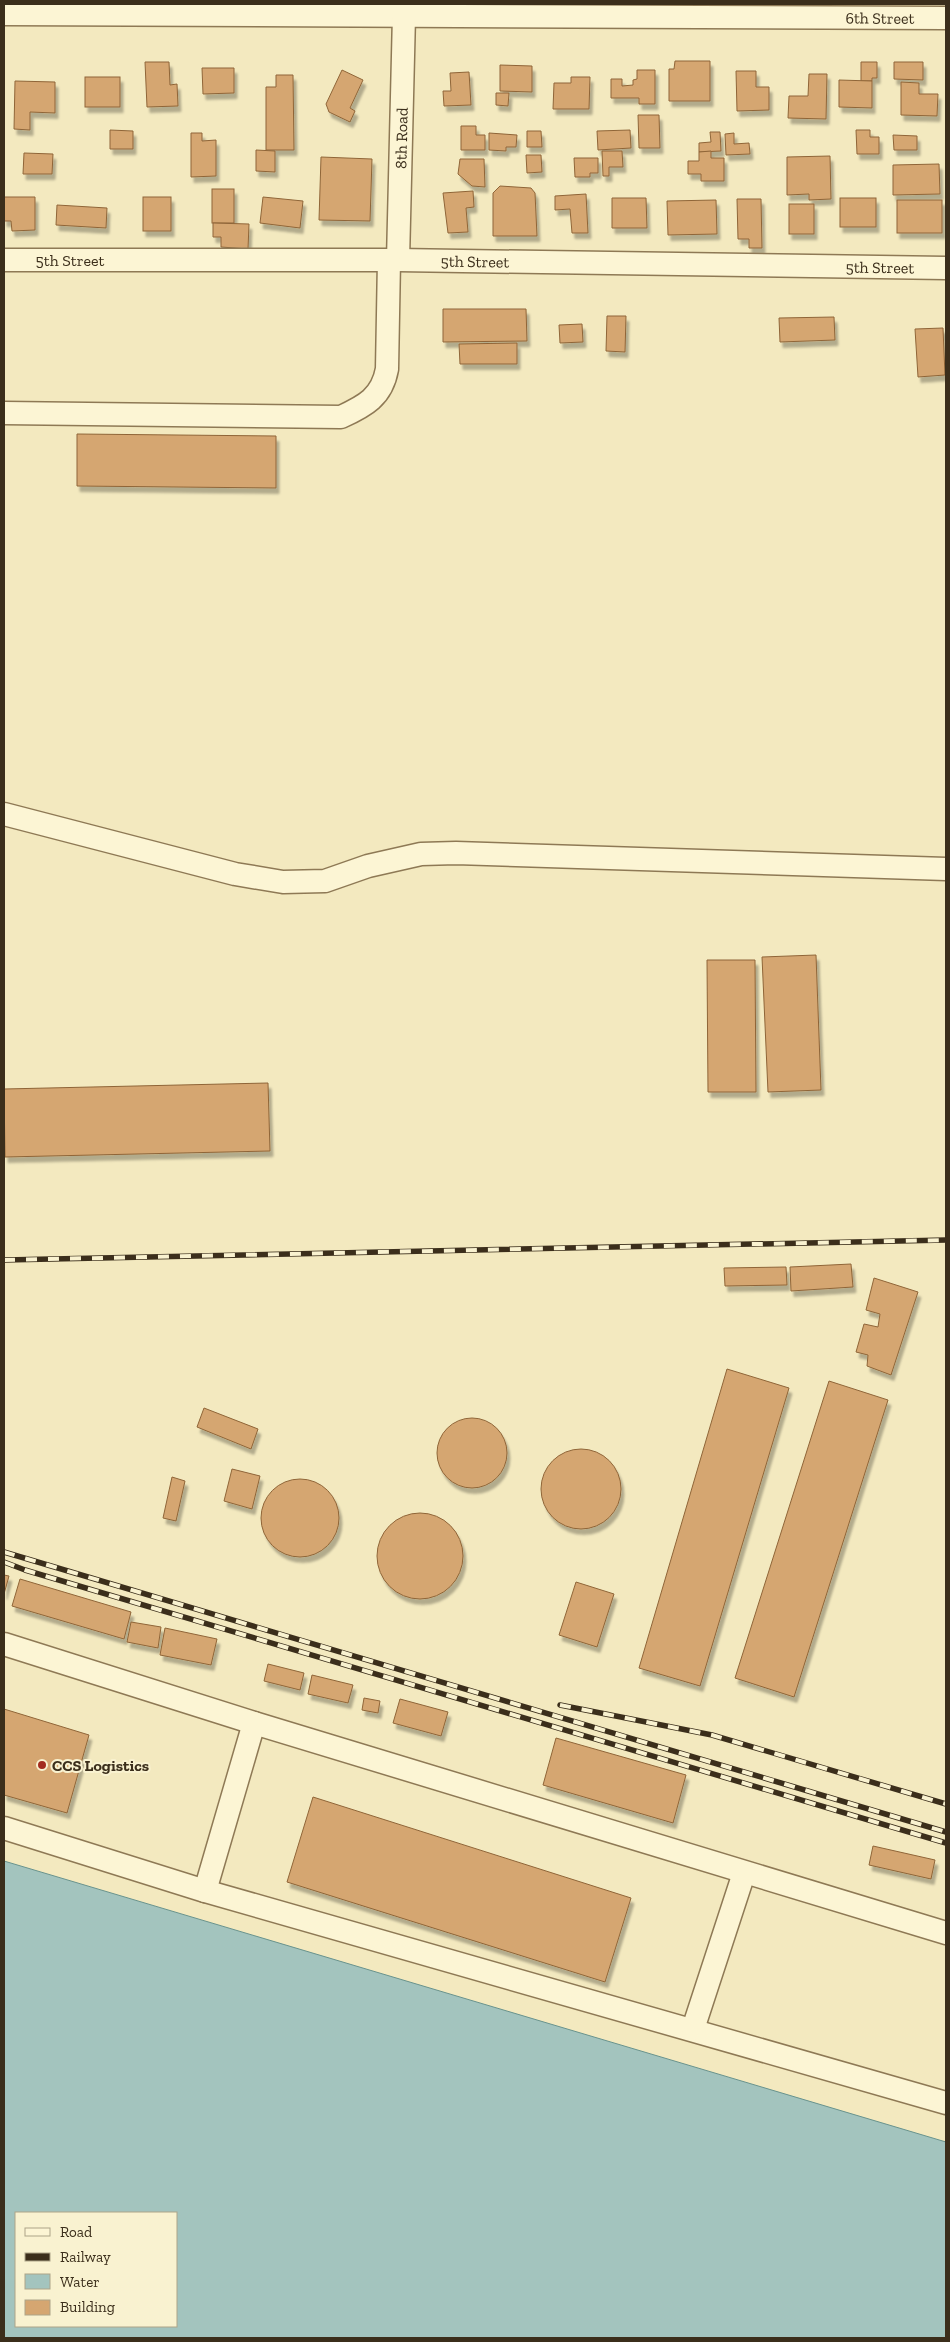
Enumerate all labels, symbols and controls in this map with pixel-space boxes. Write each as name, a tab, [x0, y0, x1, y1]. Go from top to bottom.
street label: 6th Street	[845, 8, 915, 27]
street label: 8th Road	[391, 107, 411, 169]
street label: 5th Street	[36, 251, 104, 270]
street label: 5th Street	[440, 251, 510, 271]
street label: 5th Street	[845, 257, 915, 277]
place label: CCS Logistics	[52, 1756, 149, 1775]
marker: CCS Logistics	[36, 1759, 48, 1771]
legend	[15, 2212, 178, 2327]
text: Road	[60, 2223, 93, 2241]
text: Railway	[60, 2248, 111, 2266]
text: Water	[60, 2273, 100, 2291]
text: Building	[60, 2298, 115, 2316]

